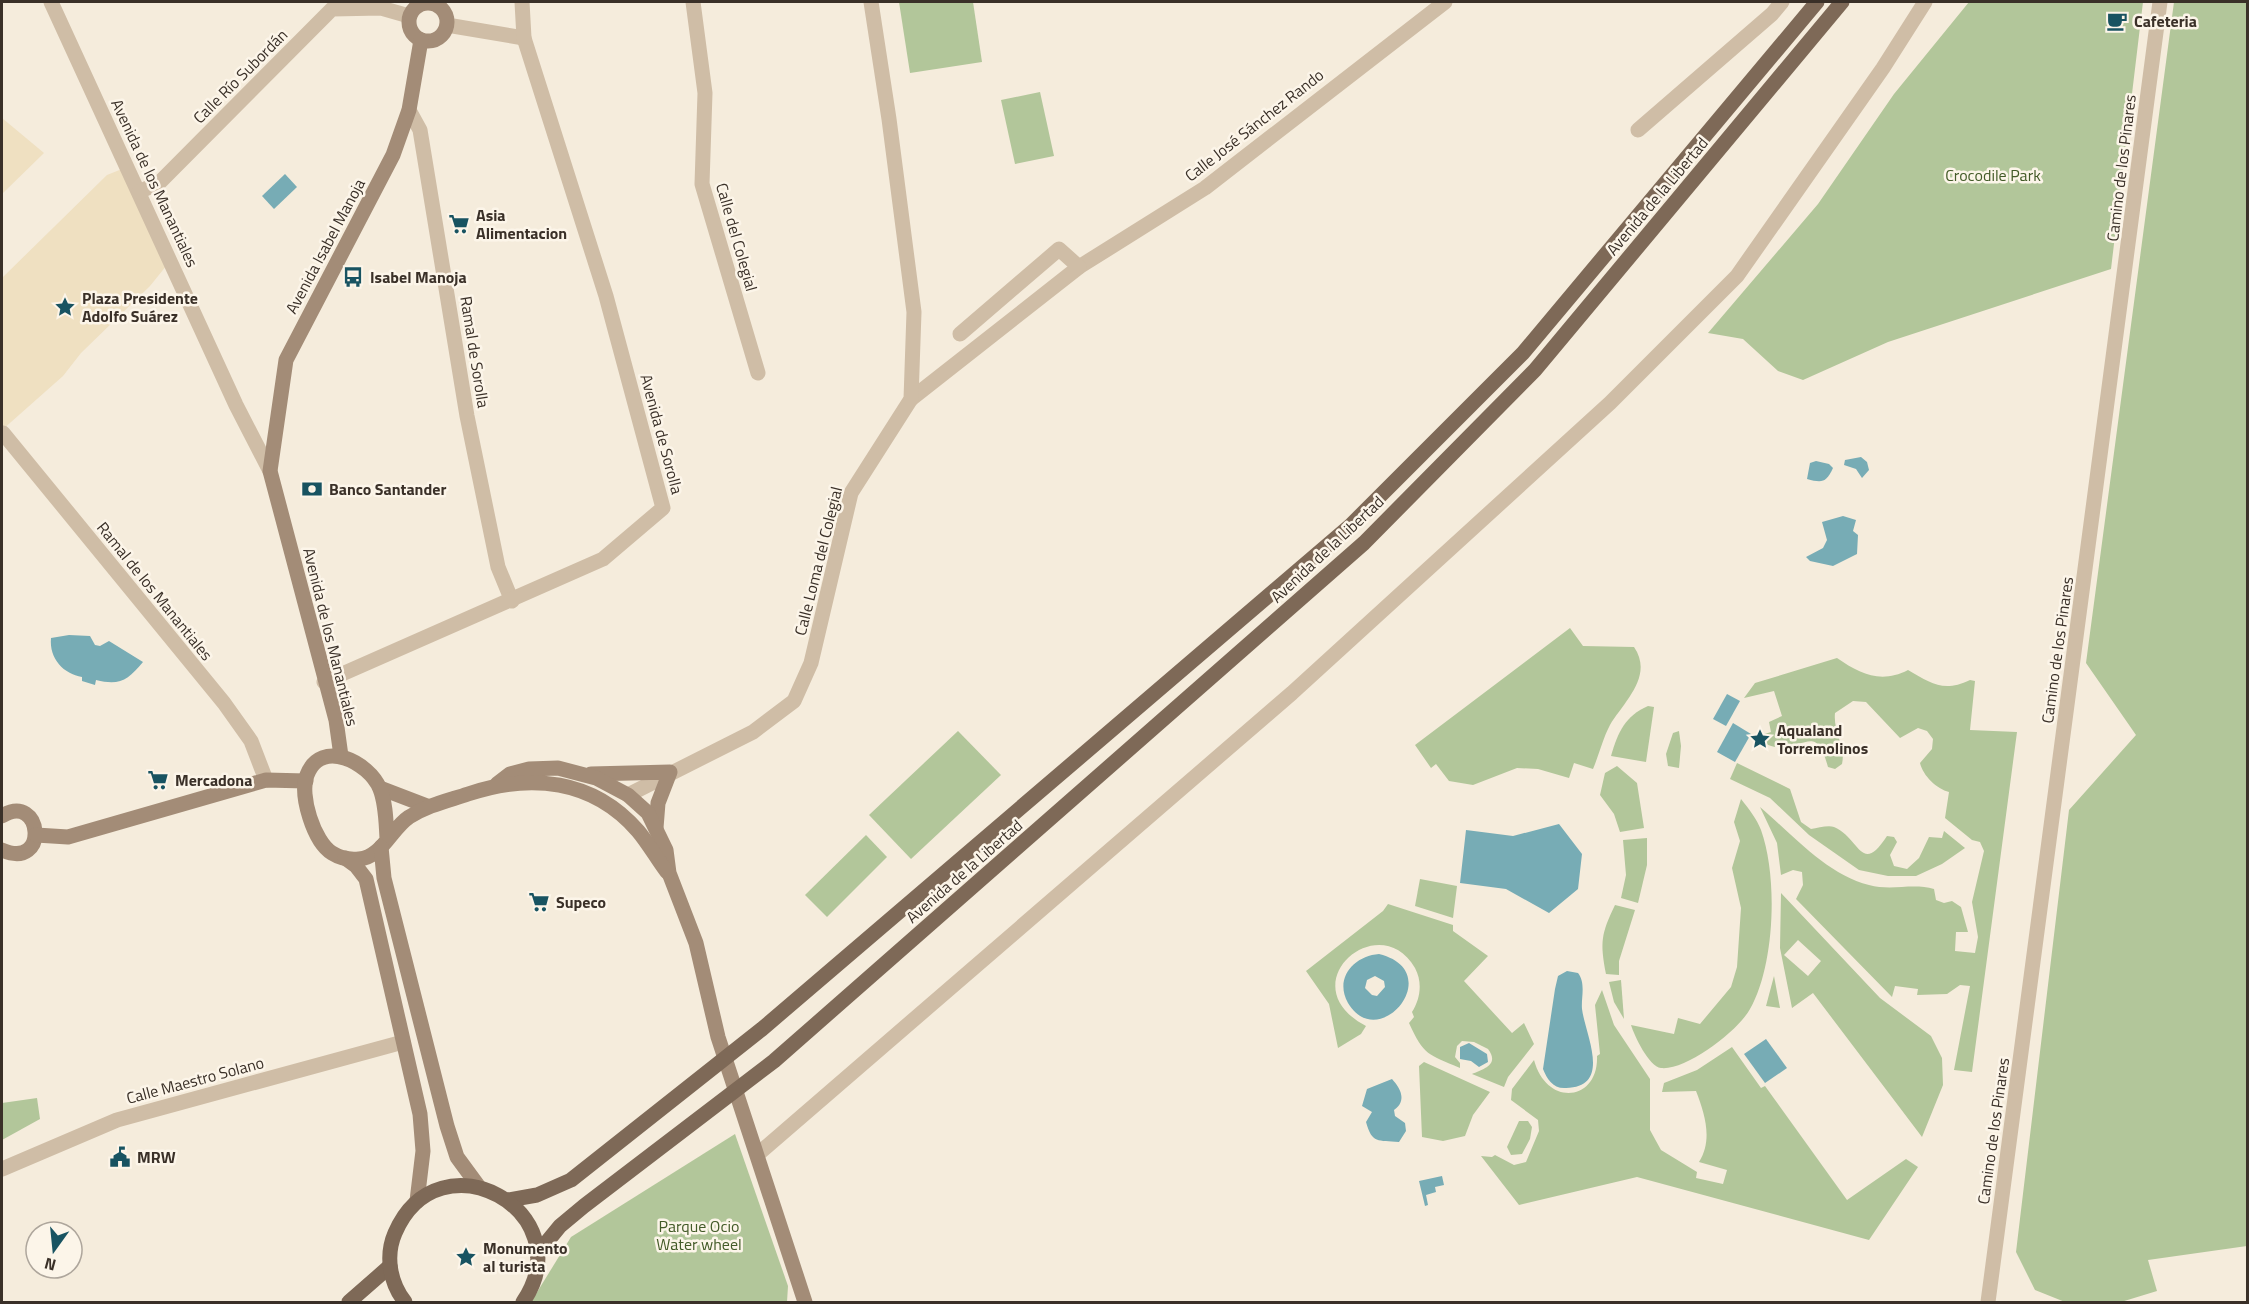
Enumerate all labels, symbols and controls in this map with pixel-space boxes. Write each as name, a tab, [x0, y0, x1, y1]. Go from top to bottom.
cafe icon: Cafeteria	[2105, 9, 2129, 33]
place label: Cafeteria	[2134, 9, 2197, 33]
street label: Calle Río Subordán	[187, 23, 293, 129]
street label: Calle José Sánchez Rando	[1179, 63, 1329, 187]
street label: Camino de los Pinares	[2100, 93, 2142, 243]
street label: Avenida de los Manantiales	[105, 95, 205, 271]
street label: Avenida de la Libertad	[1600, 132, 1714, 260]
park label: Crocodile Park	[1945, 163, 2041, 187]
street label: Avenida Isabel Manoja	[279, 174, 371, 318]
street label: Calle del Colegial	[710, 180, 764, 294]
place label: Asia Alimentacion	[476, 203, 567, 245]
supermarket icon: Asia Alimentacion	[447, 212, 471, 236]
bus stop icon: Isabel Manoja	[341, 265, 365, 289]
place label: Isabel Manoja	[370, 265, 467, 289]
place label: Plaza Presidente Adolfo Suárez	[82, 286, 198, 328]
street label: Ramal de Sorolla	[454, 294, 496, 410]
place icon: Plaza Presidente Adolfo Suárez	[53, 295, 77, 319]
street label: Avenida de Sorolla	[634, 371, 690, 497]
bank icon: Banco Santander	[300, 477, 324, 501]
place label: Banco Santander	[329, 477, 446, 501]
street label: Calle Loma del Colegial	[788, 484, 848, 638]
street label: Avenida de la Libertad	[1265, 490, 1389, 608]
street label: Ramal de los Manantiales	[91, 516, 219, 666]
street label: Avenida de los Manantiales	[297, 545, 365, 729]
street label: Camino de los Pinares	[2035, 575, 2079, 725]
place label: Aqualand Torremolinos	[1777, 718, 1868, 760]
place icon: Aqualand Torremolinos	[1748, 727, 1772, 751]
supermarket icon: Mercadona	[146, 768, 170, 792]
place label: Mercadona	[175, 768, 252, 792]
street label: Avenida de la Libertad	[900, 814, 1028, 928]
supermarket icon: Supeco	[527, 890, 551, 914]
place label: Supeco	[556, 890, 606, 914]
street label: Calle Maestro Solano	[124, 1050, 266, 1110]
street label: Camino de los Pinares	[1971, 1056, 2015, 1206]
public building icon: MRW	[108, 1145, 132, 1169]
place label: MRW	[137, 1145, 176, 1169]
park label: Parque Ocio Water wheel	[656, 1214, 742, 1256]
north arrow	[24, 1220, 84, 1280]
place label: Monumento al turista	[483, 1236, 568, 1278]
place icon: Monumento al turista	[454, 1245, 478, 1269]
text: N	[42, 1251, 59, 1278]

